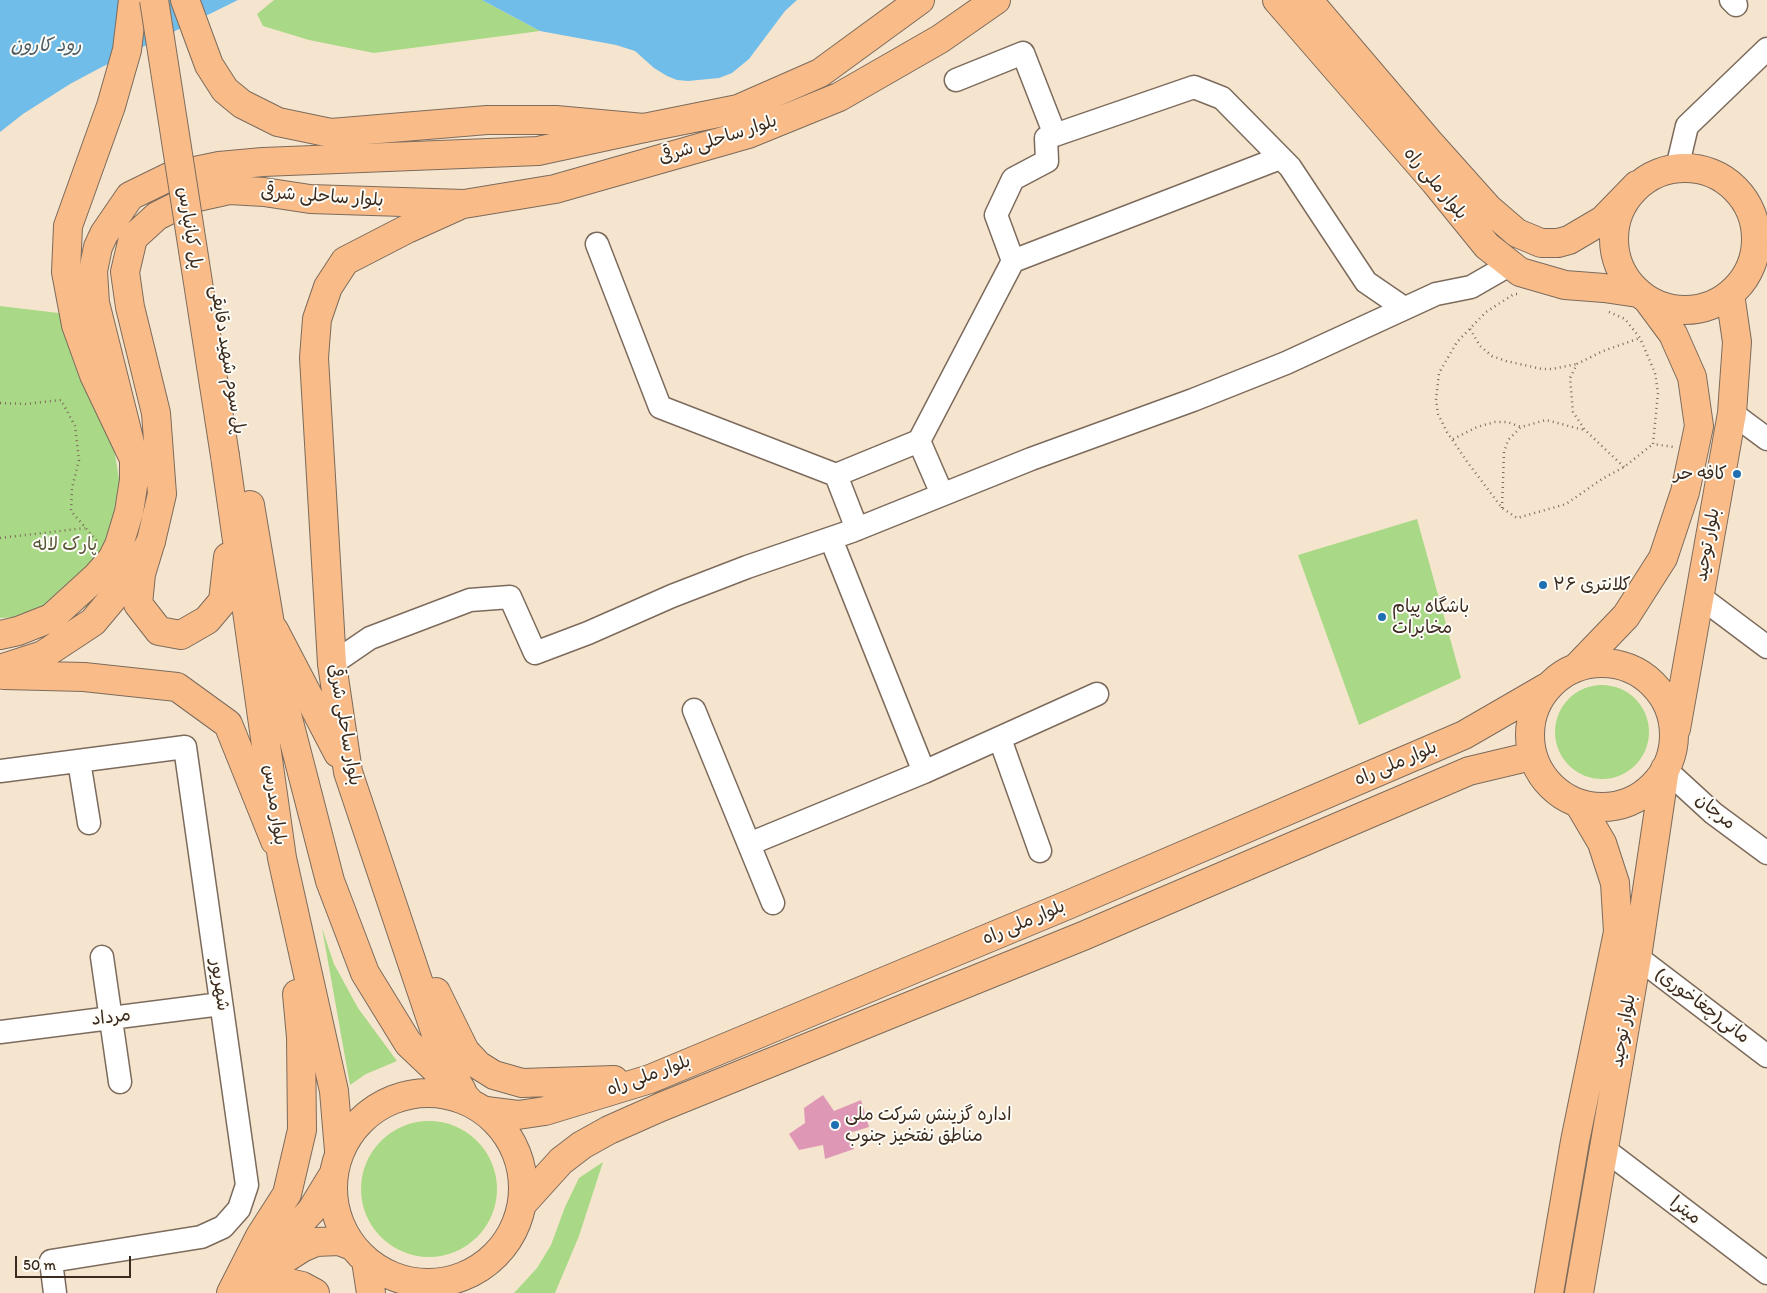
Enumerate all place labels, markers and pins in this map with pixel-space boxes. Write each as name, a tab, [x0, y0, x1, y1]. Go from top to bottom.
place label: کافه حر	[1673, 463, 1727, 485]
marker: کافه حر	[1731, 468, 1743, 480]
place label: کلانتری ۲۶	[1553, 574, 1631, 596]
marker: کلانتری ۲۶	[1537, 579, 1549, 591]
place label: باشگاه پیام مخابرات	[1392, 596, 1469, 638]
marker: باشگاه پیام مخابرات	[1376, 611, 1388, 623]
place label: اداره گزینش شرکت ملی مناطق نفتخیز جنوب	[845, 1104, 1012, 1146]
marker: اداره گزینش شرکت ملی مناطق نفتخیز جنوب	[829, 1119, 841, 1131]

